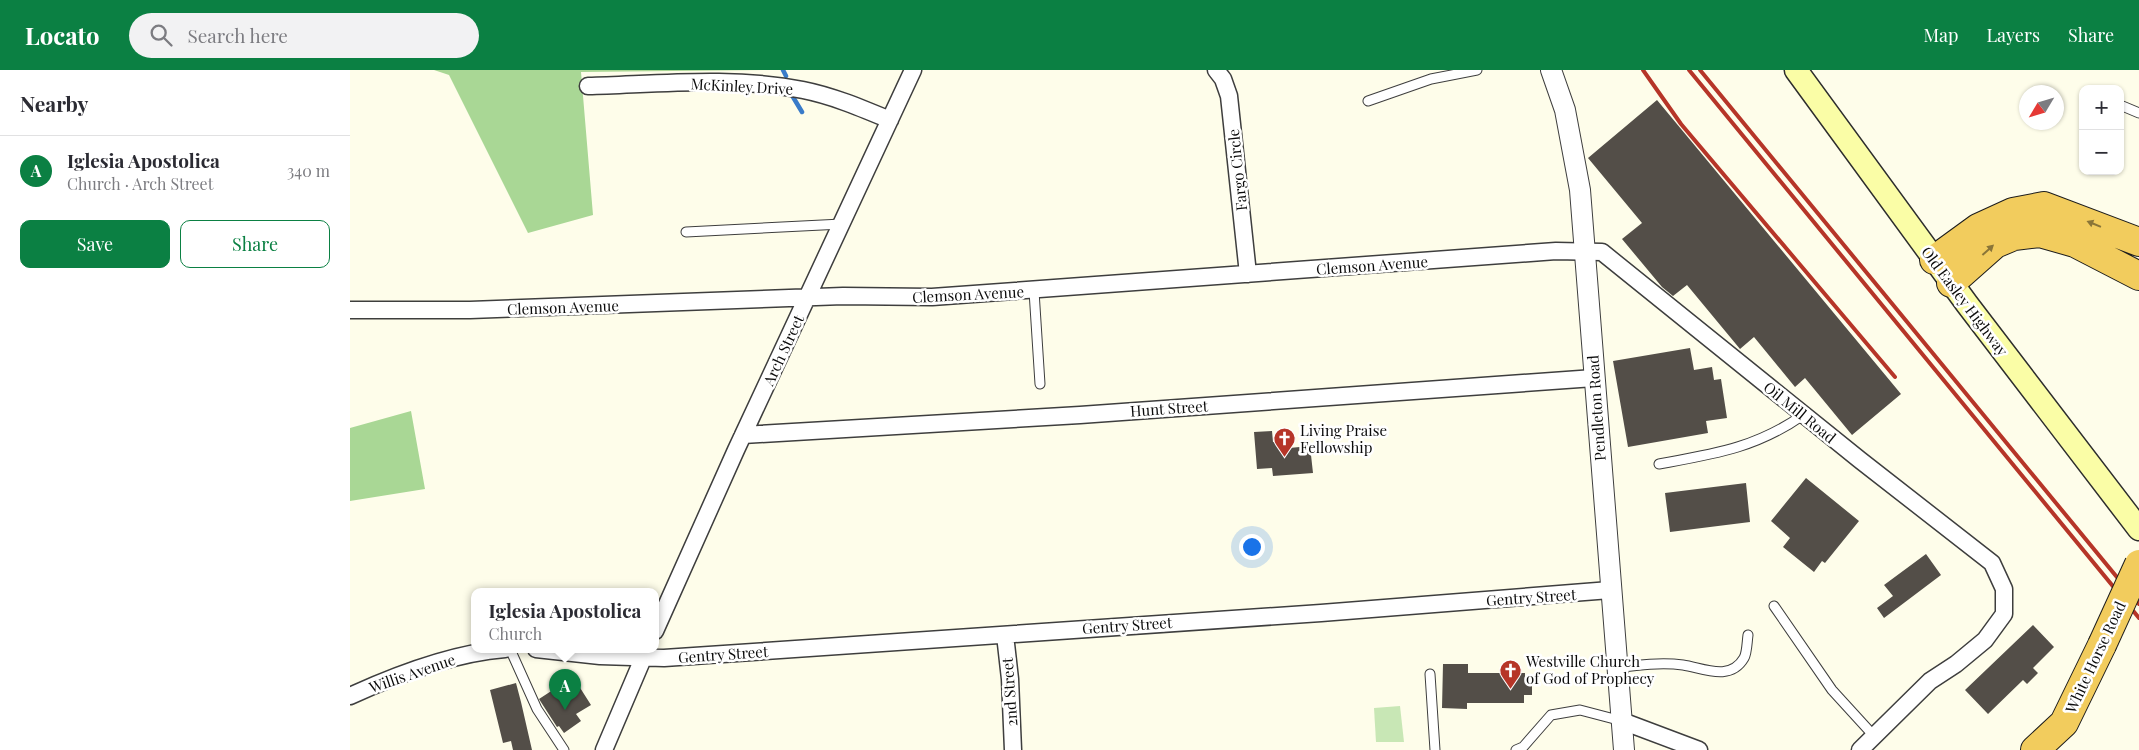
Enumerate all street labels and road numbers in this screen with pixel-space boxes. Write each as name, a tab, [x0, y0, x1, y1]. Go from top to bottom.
street label: McKinley Drive	[690, 73, 794, 99]
street label: Fargo Circle	[1223, 128, 1251, 212]
street label: Old Easley Highway	[1917, 242, 2013, 360]
street label: Clemson Avenue	[1315, 251, 1429, 279]
street label: Clemson Avenue	[912, 281, 1024, 307]
street label: Clemson Avenue	[507, 295, 619, 319]
street label: Arch Street	[757, 311, 808, 390]
street label: Pendleton Road	[1582, 354, 1610, 462]
street label: Oil Mill Road	[1760, 377, 1840, 447]
street label: Hunt Street	[1129, 395, 1209, 421]
street label: Gentry Street	[1485, 584, 1577, 610]
street label: White Horse Road	[2060, 597, 2130, 717]
street label: Gentry Street	[1081, 612, 1173, 638]
street label: Gentry Street	[677, 641, 769, 667]
street label: Willis Avenue	[365, 649, 458, 697]
street label: 2nd Street	[997, 656, 1021, 727]

